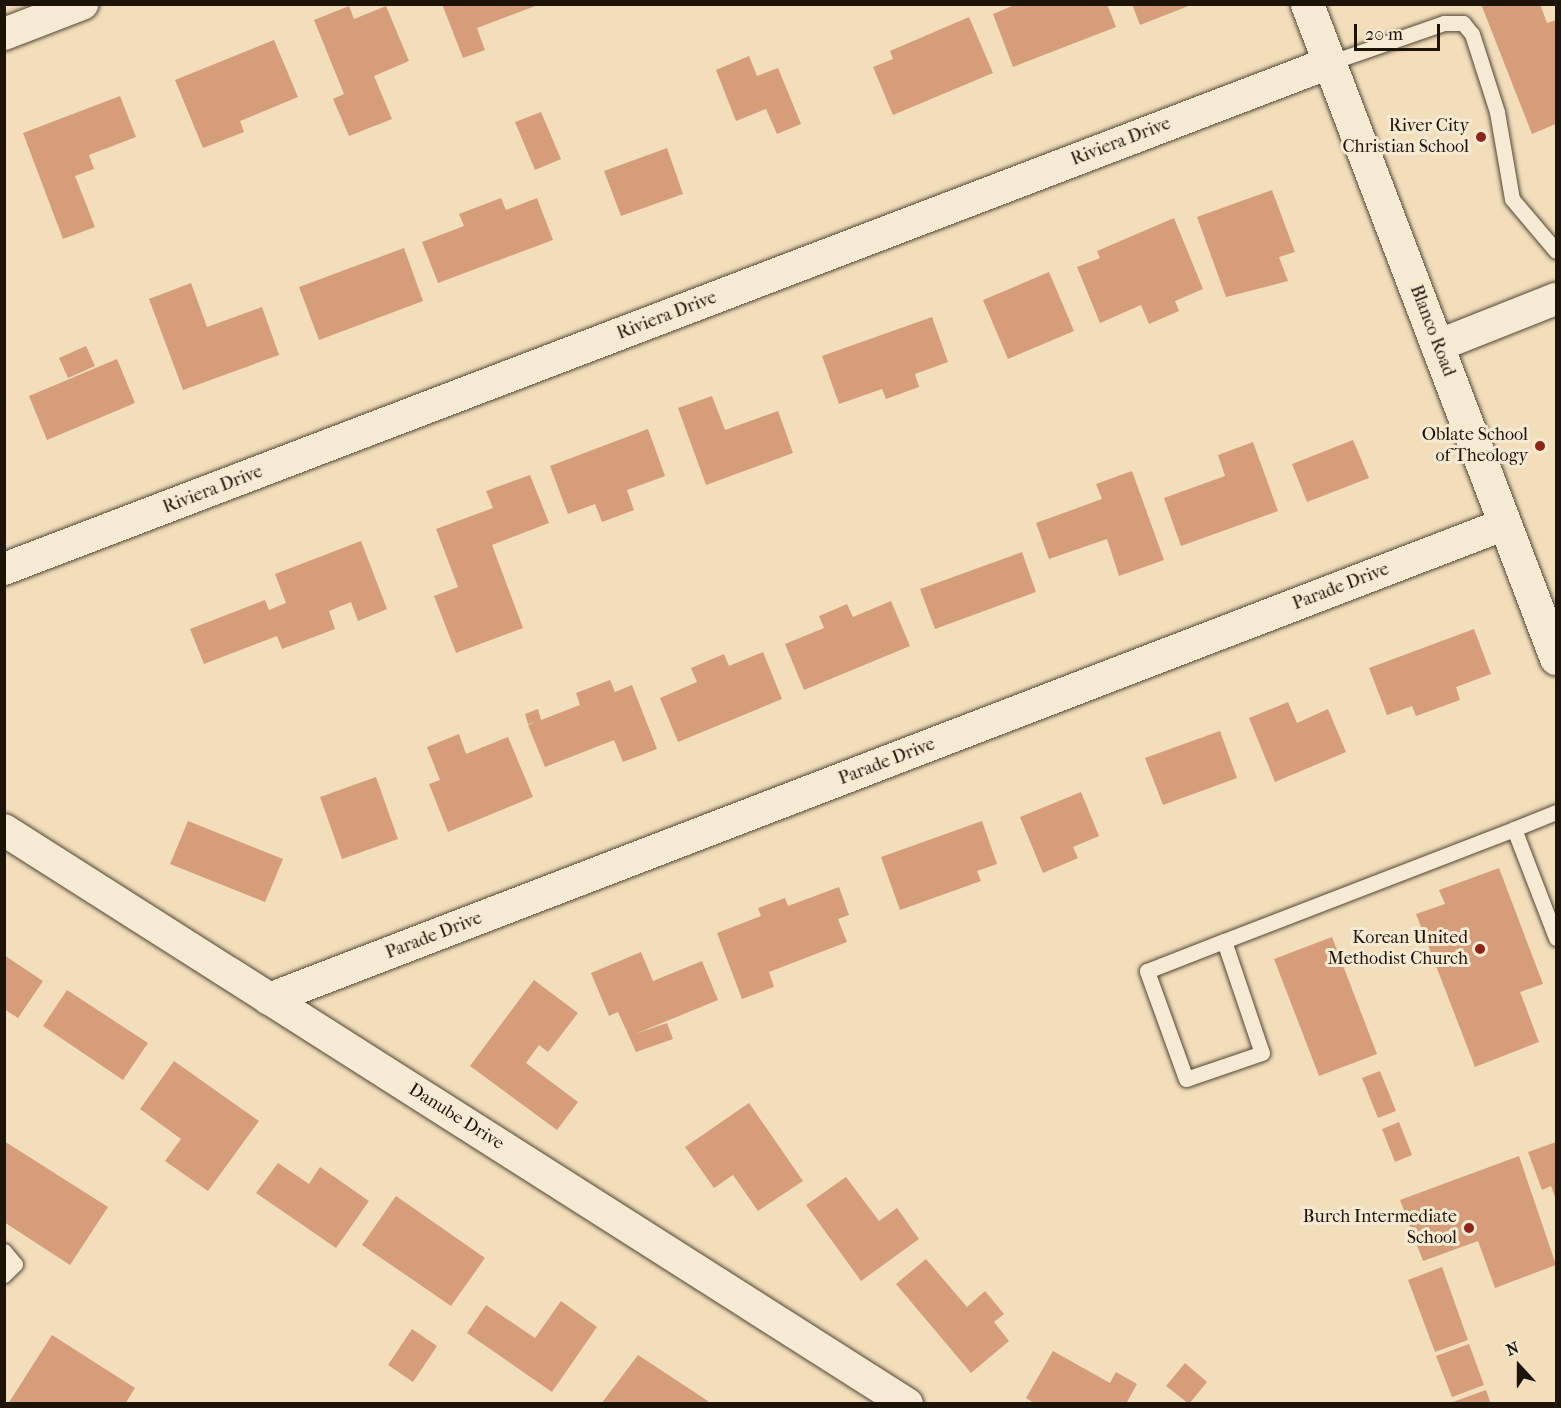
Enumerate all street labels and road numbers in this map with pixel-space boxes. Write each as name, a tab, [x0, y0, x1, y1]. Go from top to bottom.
street label: Riviera Drive	[1068, 113, 1174, 171]
street label: Blanco Road	[1405, 282, 1459, 380]
street label: Riviera Drive	[614, 287, 720, 345]
street label: Riviera Drive	[160, 461, 266, 519]
street label: Parade Drive	[1290, 559, 1392, 615]
street label: Parade Drive	[836, 734, 938, 790]
street label: Parade Drive	[383, 908, 485, 964]
street label: Danube Drive	[404, 1079, 508, 1155]

